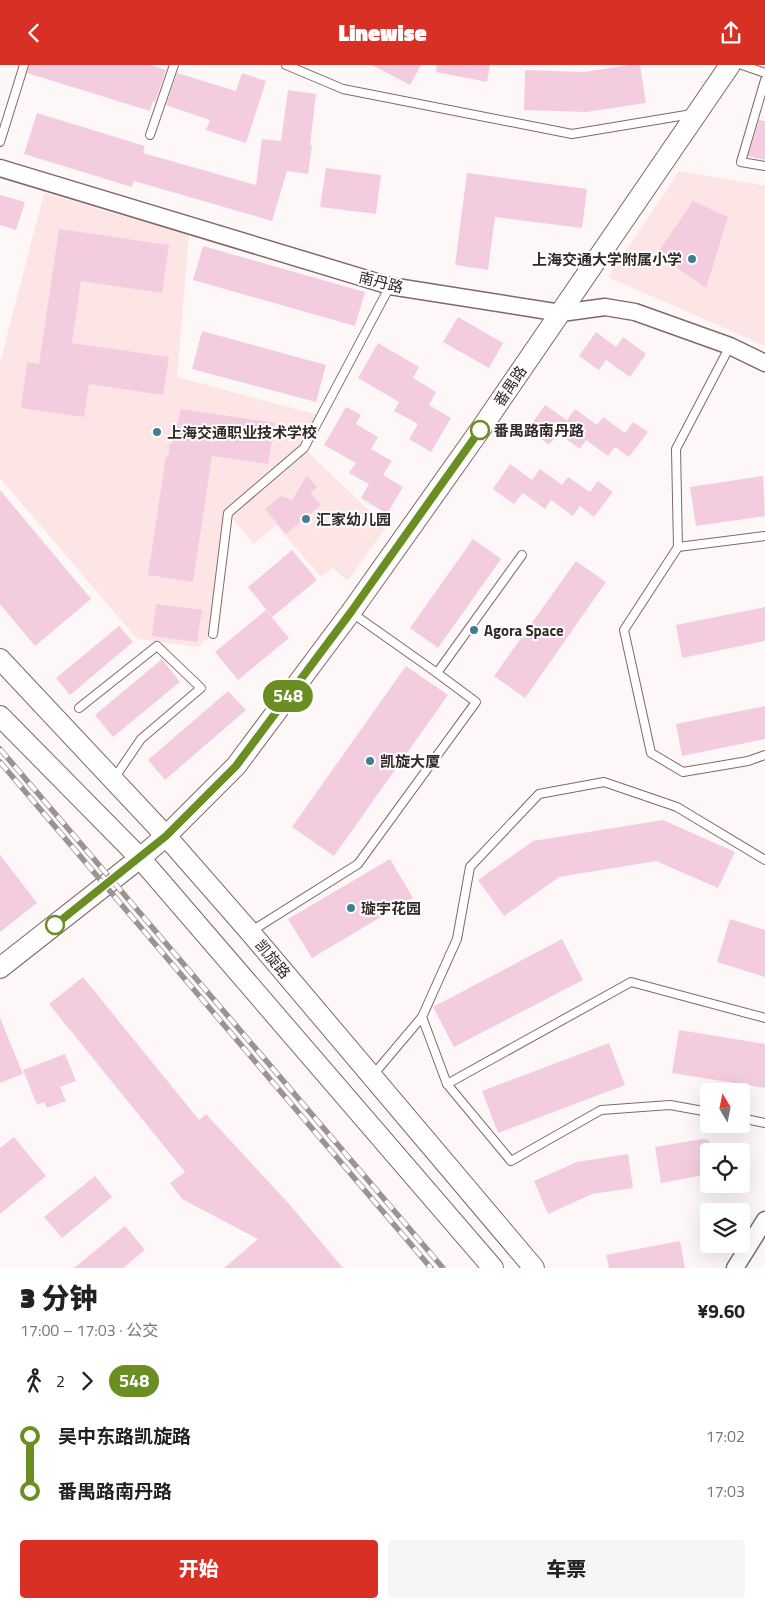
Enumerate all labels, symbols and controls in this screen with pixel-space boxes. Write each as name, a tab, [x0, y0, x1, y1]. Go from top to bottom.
text: Linewise	[338, 16, 427, 50]
icon: back	[20, 19, 48, 47]
icon: share	[717, 19, 745, 47]
place label: 上海交通大学附属小学	[532, 248, 682, 271]
marker: 上海交通大学附属小学	[686, 253, 698, 265]
street label: 南丹路	[356, 265, 406, 299]
street label: 番禺路	[488, 361, 532, 411]
place label: 番禺路南丹路	[494, 419, 584, 442]
marker: 番禺路南丹路	[470, 420, 490, 440]
place label: 上海交通职业技术学校	[167, 421, 317, 444]
marker: 上海交通职业技术学校	[151, 426, 163, 438]
place label: 汇家幼儿园	[316, 508, 391, 531]
marker: 汇家幼儿园	[300, 513, 312, 525]
place label: Agora Space	[484, 619, 564, 642]
marker: Agora Space	[468, 624, 480, 636]
line badge: 548	[259, 680, 317, 712]
text: 548	[273, 682, 303, 709]
place label: 凯旋大厦	[380, 750, 440, 773]
marker: 凯旋大厦	[364, 755, 376, 767]
place label: 璇宇花园	[361, 897, 421, 920]
marker: 璇宇花园	[345, 902, 357, 914]
unlabelled marker	[45, 915, 65, 935]
street label: 凯旋路	[250, 934, 296, 984]
north arrow	[700, 1083, 750, 1133]
map controls	[700, 1083, 750, 1253]
button: locate	[700, 1143, 750, 1193]
button: layers	[700, 1203, 750, 1253]
text: 3 分钟	[20, 1276, 97, 1319]
text: ¥9.60	[698, 1296, 745, 1325]
text: 17:00 – 17:03 · 公交	[20, 1318, 158, 1342]
icon: walk	[20, 1367, 48, 1395]
icon: forward	[73, 1367, 101, 1395]
text: 548	[119, 1367, 149, 1394]
text: 2	[56, 1369, 65, 1393]
text: 吴中东路凯旋路	[58, 1421, 191, 1450]
text: 17:02	[706, 1424, 745, 1448]
text: 番禺路南丹路	[58, 1476, 172, 1505]
text: 17:03	[706, 1479, 745, 1503]
button: 开始	[20, 1540, 378, 1598]
button: 车票	[388, 1540, 745, 1598]

